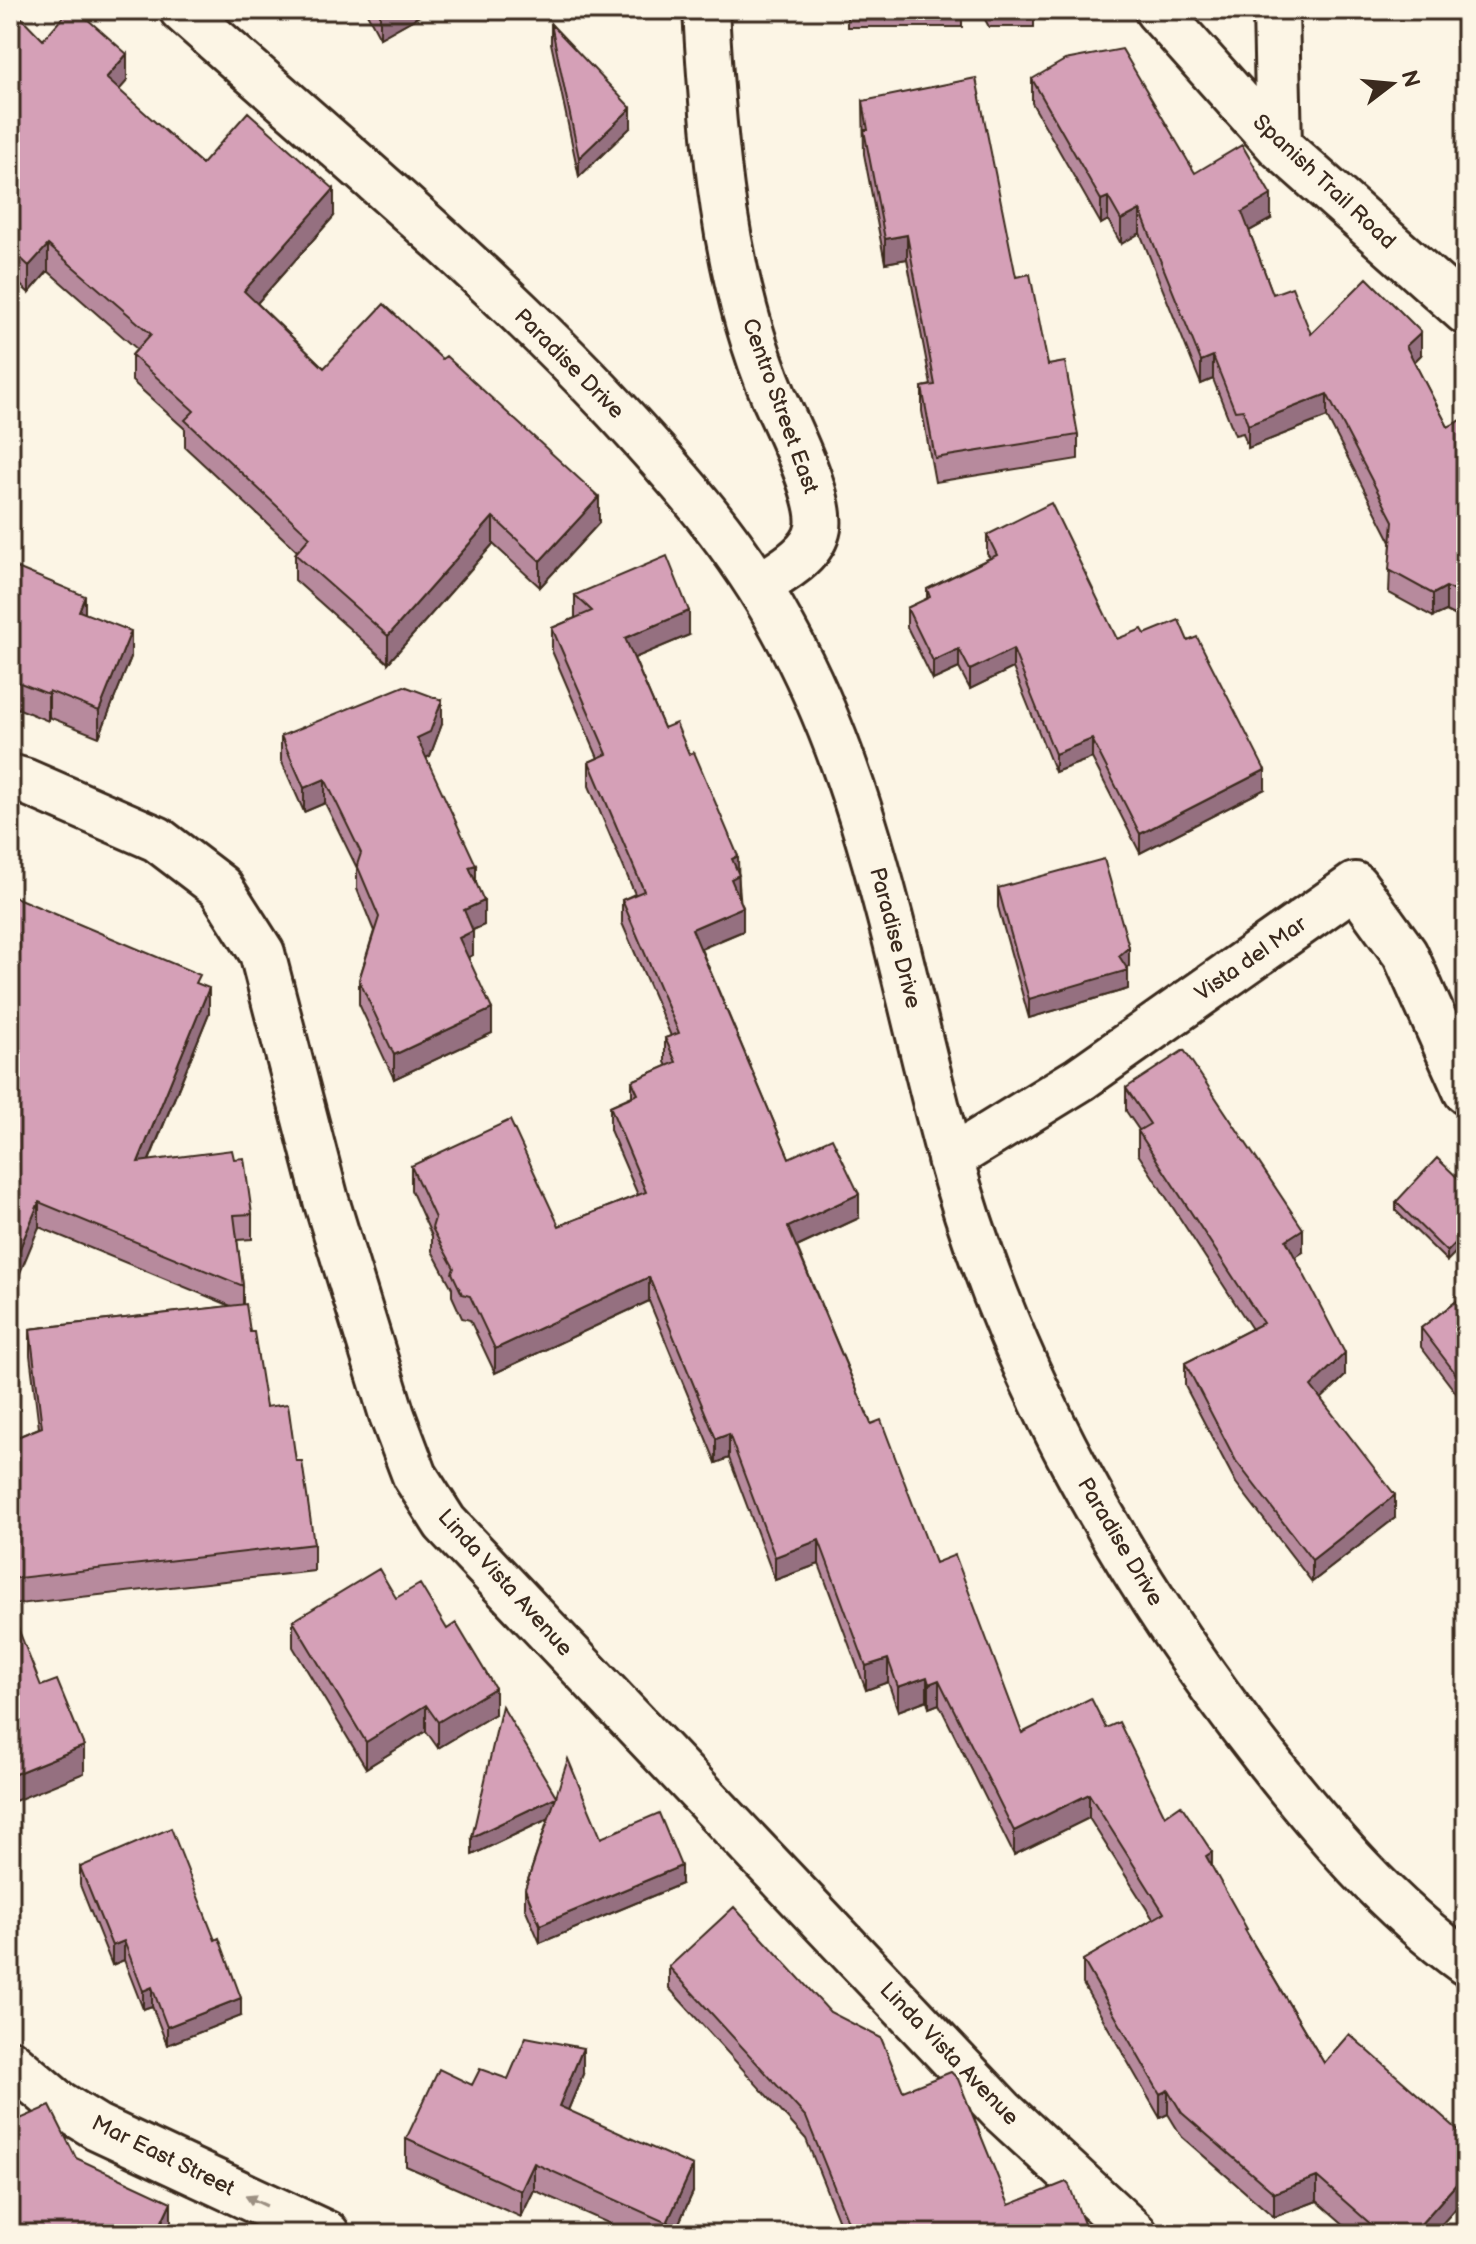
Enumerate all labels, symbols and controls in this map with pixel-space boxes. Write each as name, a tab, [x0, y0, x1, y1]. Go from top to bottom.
north arrow	[1352, 44, 1432, 124]
text: N	[1395, 67, 1425, 91]
street label: Spanish Trail Road	[1247, 109, 1401, 255]
street label: Paradise Drive	[508, 303, 630, 425]
street label: Centro Street East	[736, 315, 824, 497]
street label: Paradise Drive	[863, 865, 927, 1011]
street label: Vista del Mar	[1190, 910, 1313, 1007]
street label: Paradise Drive	[1071, 1473, 1169, 1611]
street label: Linda Vista Avenue	[432, 1504, 578, 1662]
street label: Linda Vista Avenue	[874, 1977, 1024, 2131]
street label: Mar East Street	[87, 2110, 239, 2202]
one-way arrow	[245, 2194, 268, 2208]

